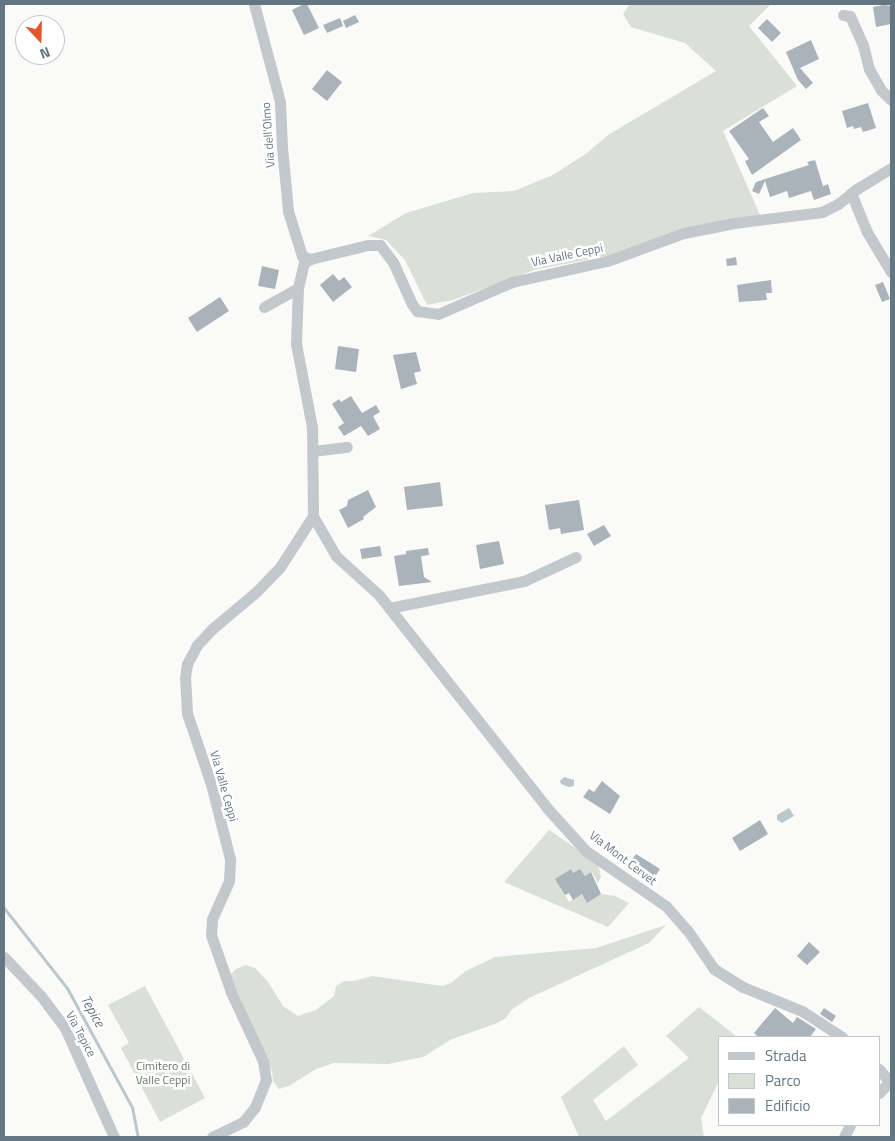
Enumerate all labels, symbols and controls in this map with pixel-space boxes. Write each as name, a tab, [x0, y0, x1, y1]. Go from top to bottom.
north arrow	[15, 15, 65, 65]
text: N	[37, 42, 53, 65]
street label: Via dell'Olmo	[259, 102, 277, 168]
street label: Via Valle Ceppi	[530, 240, 604, 270]
street label: Via Valle Ceppi	[207, 749, 241, 823]
street label: Via Mont Cervet	[587, 828, 659, 888]
water label: Tepice	[77, 992, 109, 1030]
street label: Via Tepice	[63, 1009, 99, 1059]
legend	[718, 1036, 880, 1126]
text: Strada	[765, 1044, 806, 1067]
park label: Cimitero di Valle Ceppi	[136, 1059, 190, 1087]
text: Parco	[765, 1069, 801, 1092]
text: Edificio	[765, 1094, 810, 1117]

